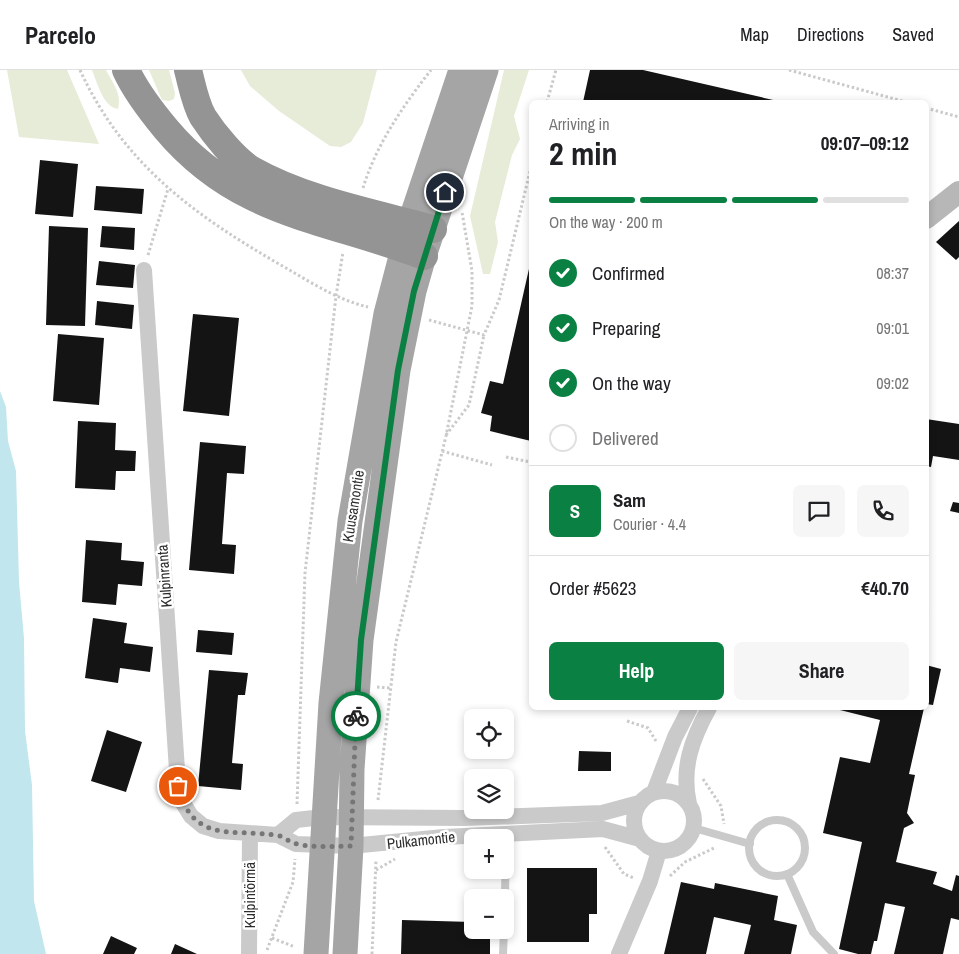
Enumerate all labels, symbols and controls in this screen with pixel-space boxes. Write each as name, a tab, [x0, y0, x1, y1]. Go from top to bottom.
text: Parcelo	[25, 19, 96, 51]
text: Map	[740, 22, 769, 47]
text: Directions	[797, 22, 864, 47]
text: Saved	[892, 22, 934, 47]
text: Arriving in	[549, 113, 610, 135]
text: 09:07–09:12	[821, 130, 909, 156]
text: 2 min	[549, 132, 618, 175]
pin	[424, 171, 466, 213]
icon: home	[431, 178, 459, 206]
text: On the way · 200 m	[549, 211, 663, 233]
icon: check	[549, 259, 577, 287]
text: Confirmed	[592, 260, 665, 286]
text: 08:37	[876, 262, 909, 284]
icon: check	[549, 314, 577, 342]
text: Preparing	[592, 315, 660, 341]
text: 09:01	[876, 317, 909, 339]
icon: check	[549, 369, 577, 397]
text: On the way	[592, 370, 671, 396]
text: 09:02	[876, 372, 909, 394]
text: Delivered	[592, 425, 659, 451]
street label: Kuusamontie	[337, 468, 369, 543]
button: chat	[793, 485, 845, 537]
button: phone	[857, 485, 909, 537]
text: Sam	[613, 487, 646, 513]
text: S	[570, 498, 580, 524]
text: Courier · 4.4	[613, 513, 686, 535]
street label: Kulpinranta	[151, 544, 177, 608]
text: Order #5623	[549, 575, 636, 601]
text: €40.70	[861, 575, 909, 601]
button: Help	[549, 642, 724, 700]
button: Share	[734, 642, 909, 700]
courier	[331, 691, 381, 741]
icon: bike	[342, 702, 370, 730]
map controls	[464, 709, 514, 939]
button: locate	[464, 709, 514, 759]
pin	[157, 765, 199, 807]
button: layers	[464, 769, 514, 819]
icon: bag	[164, 772, 192, 800]
street label: Pulkamontie	[386, 826, 456, 854]
button: +	[464, 829, 514, 879]
street label: Kulpintörmä	[239, 862, 260, 928]
button: −	[464, 889, 514, 939]

